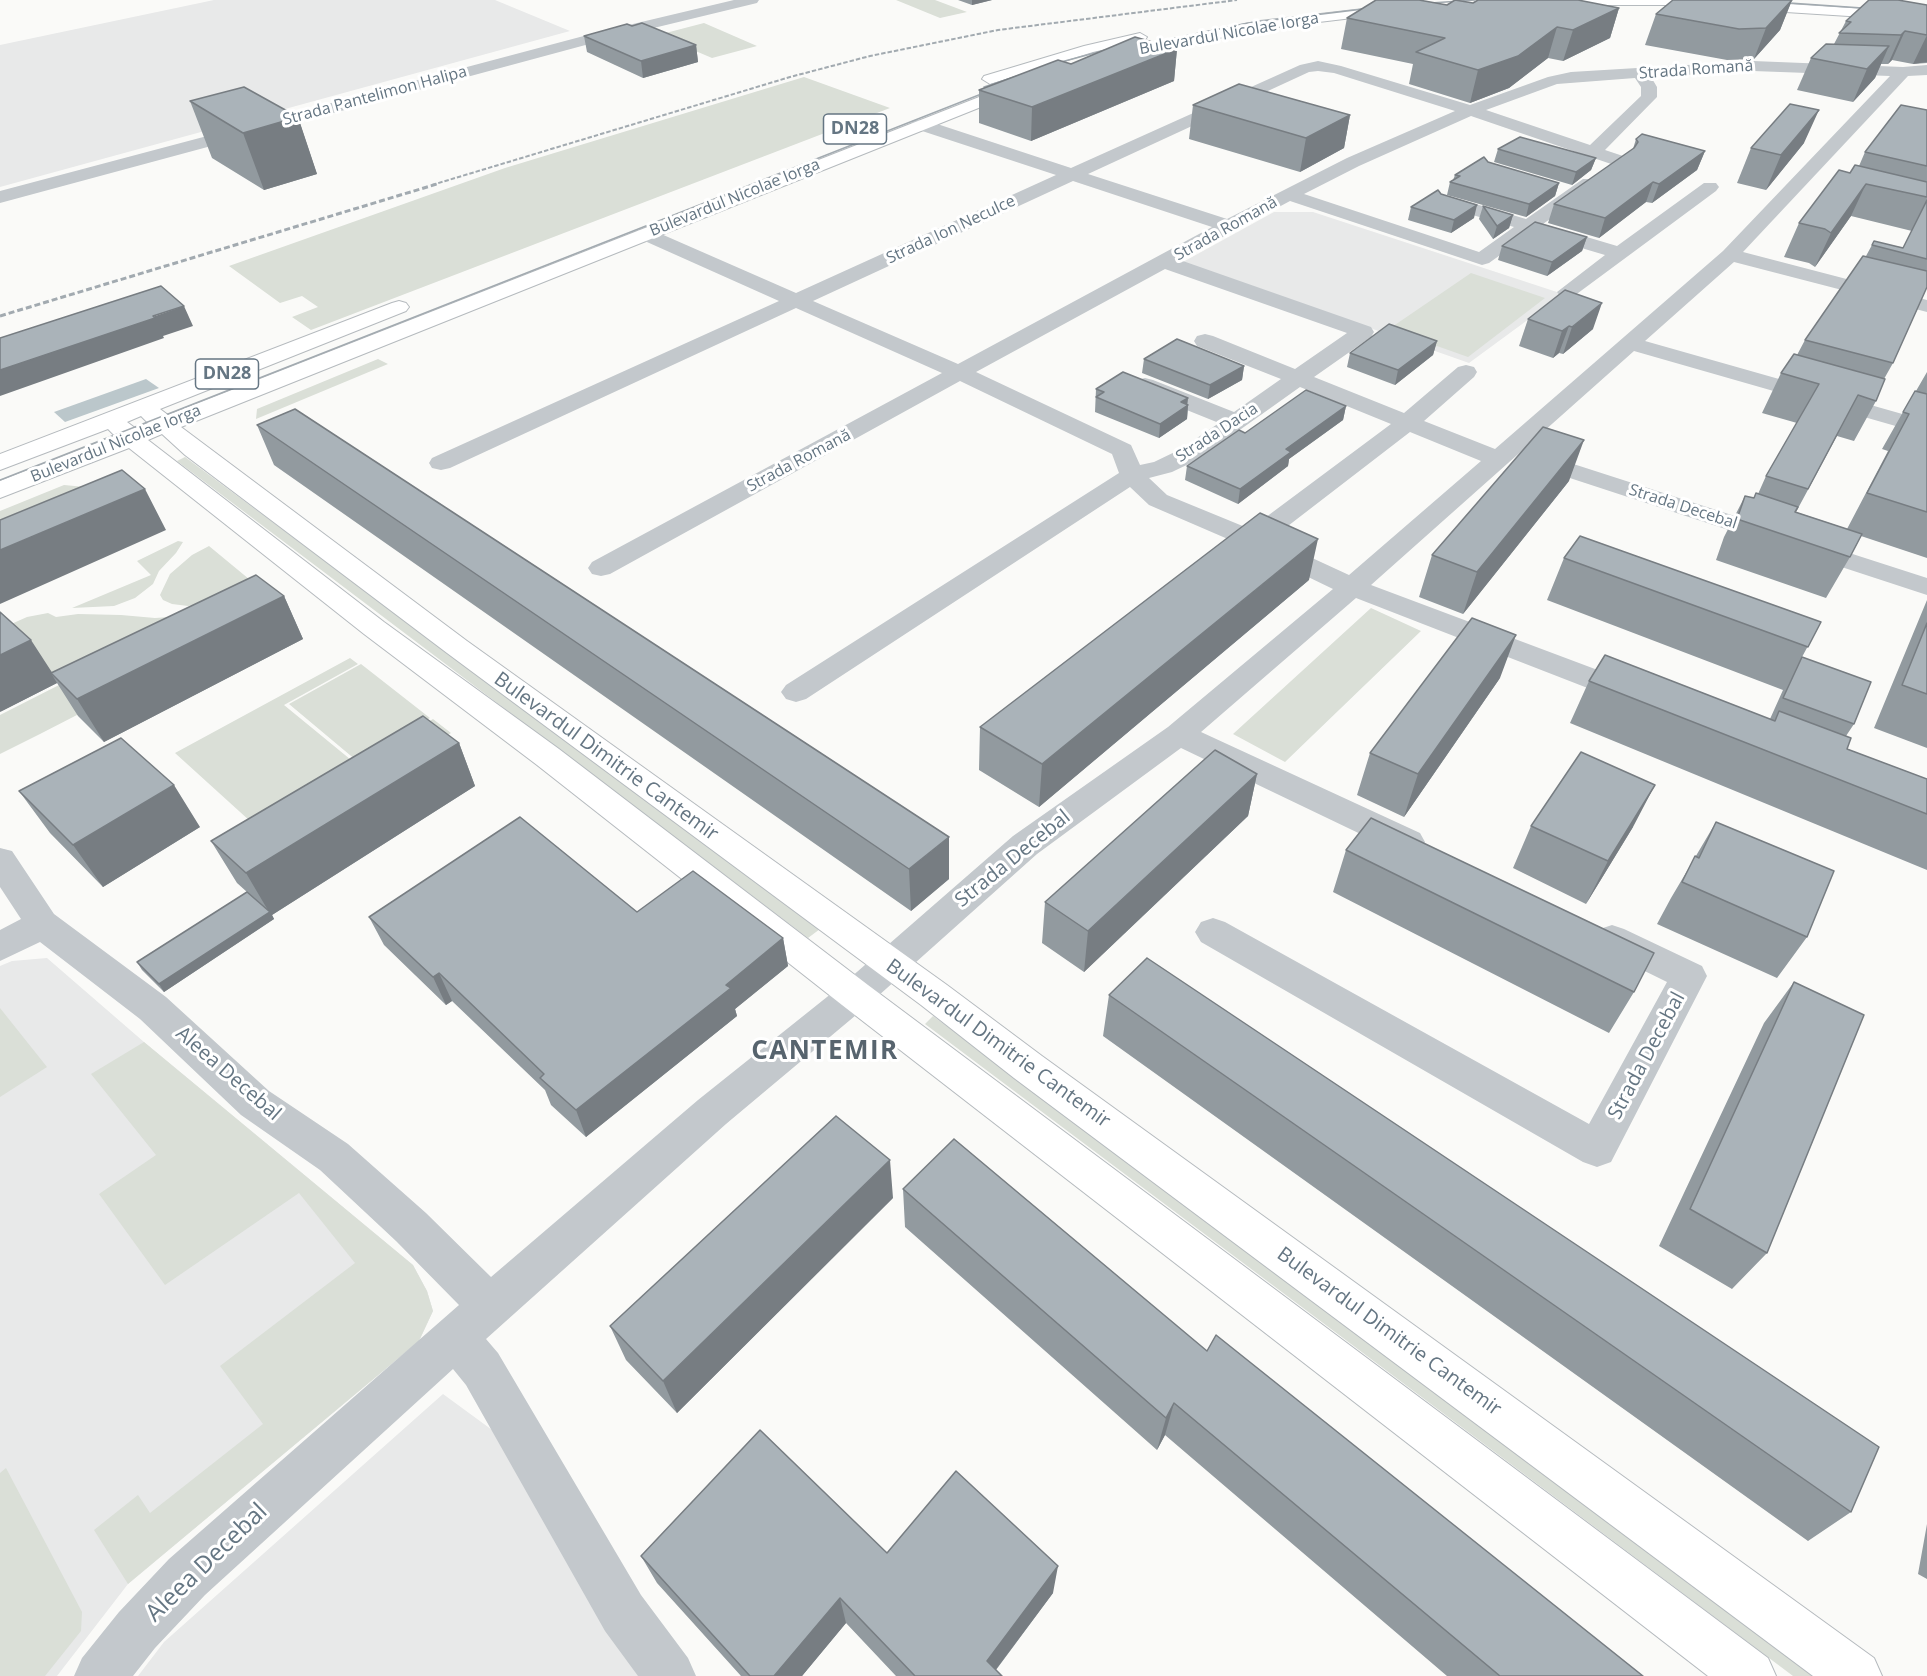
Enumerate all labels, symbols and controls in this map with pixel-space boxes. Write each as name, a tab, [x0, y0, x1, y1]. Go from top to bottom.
street label: Bulevardul Nicolae Iorga	[1138, 9, 1320, 59]
street label: Strada Romană	[1638, 56, 1754, 84]
street label: Strada Pantelimon Halipa	[281, 62, 469, 130]
road number: DN28	[824, 114, 886, 144]
street label: Bulevardul Nicolae Iorga	[647, 155, 823, 241]
street label: Strada Ion Neculce	[884, 192, 1018, 268]
street label: Strada Romană	[1171, 193, 1281, 265]
road number: DN28	[196, 359, 258, 389]
street label: Strada Dacia	[1172, 399, 1262, 467]
street label: Bulevardul Nicolae Iorga	[28, 401, 204, 487]
street label: Strada Romană	[744, 426, 854, 496]
street label: Strada Decebal	[1626, 480, 1740, 534]
street label: Bulevardul Dimitrie Cantemir	[489, 668, 723, 846]
street label: Strada Decebal	[951, 805, 1075, 913]
street label: Bulevardul Dimitrie Cantemir	[881, 955, 1115, 1133]
street label: Strada Decebal	[1603, 988, 1691, 1124]
street label: Aleea Decebal	[171, 1022, 285, 1126]
district label: CANTEMIR	[751, 1036, 899, 1068]
street label: Bulevardul Dimitrie Cantemir	[1272, 1243, 1506, 1421]
street label: Aleea Decebal	[140, 1498, 274, 1628]

